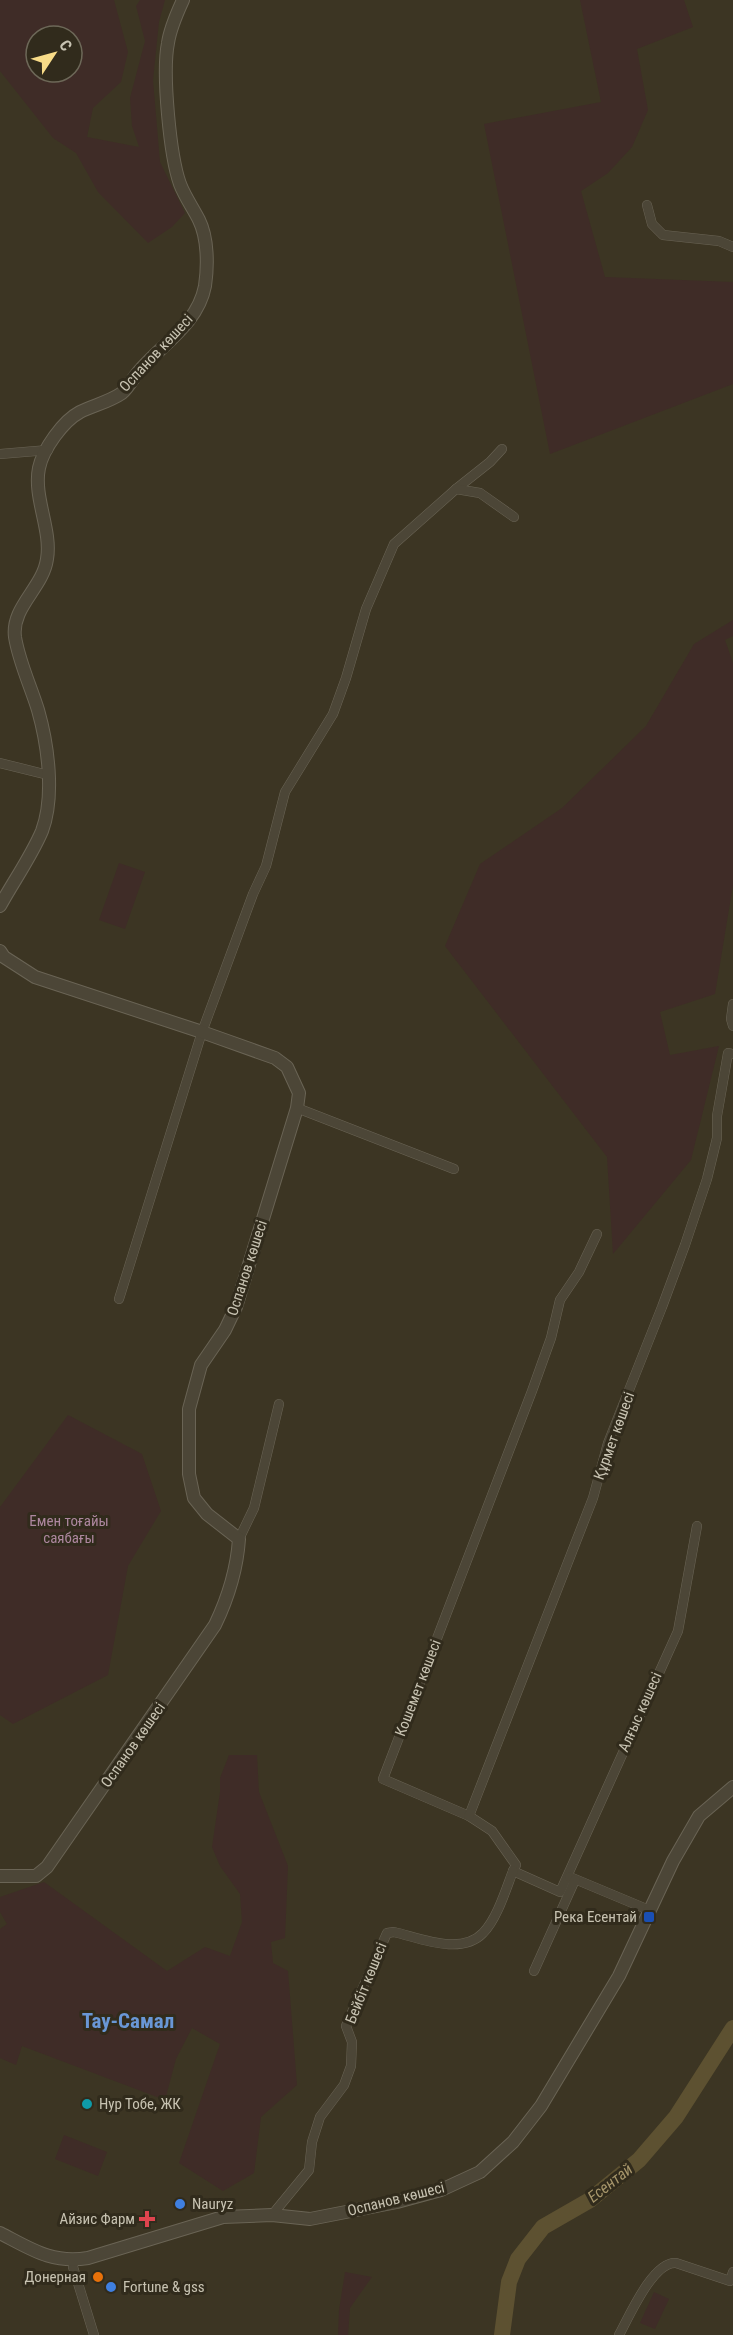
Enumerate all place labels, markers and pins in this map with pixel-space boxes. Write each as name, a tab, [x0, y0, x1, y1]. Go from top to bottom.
place label: Река Есентай	[554, 1908, 637, 1926]
marker: Река Есентай	[642, 1910, 656, 1924]
place label: Нур Тобе, ЖК	[99, 2095, 181, 2113]
marker: Нур Тобе, ЖК	[80, 2097, 94, 2111]
place label: Nauryz	[192, 2195, 233, 2213]
marker: Nauryz	[173, 2197, 187, 2211]
place label: Айзис Фарм	[60, 2210, 135, 2228]
marker: Айзис Фарм	[140, 2212, 154, 2226]
place label: Донерная	[24, 2268, 86, 2286]
marker: Донерная	[91, 2270, 105, 2284]
place label: Fortune & gss	[123, 2278, 205, 2296]
marker: Fortune & gss	[104, 2280, 118, 2294]

